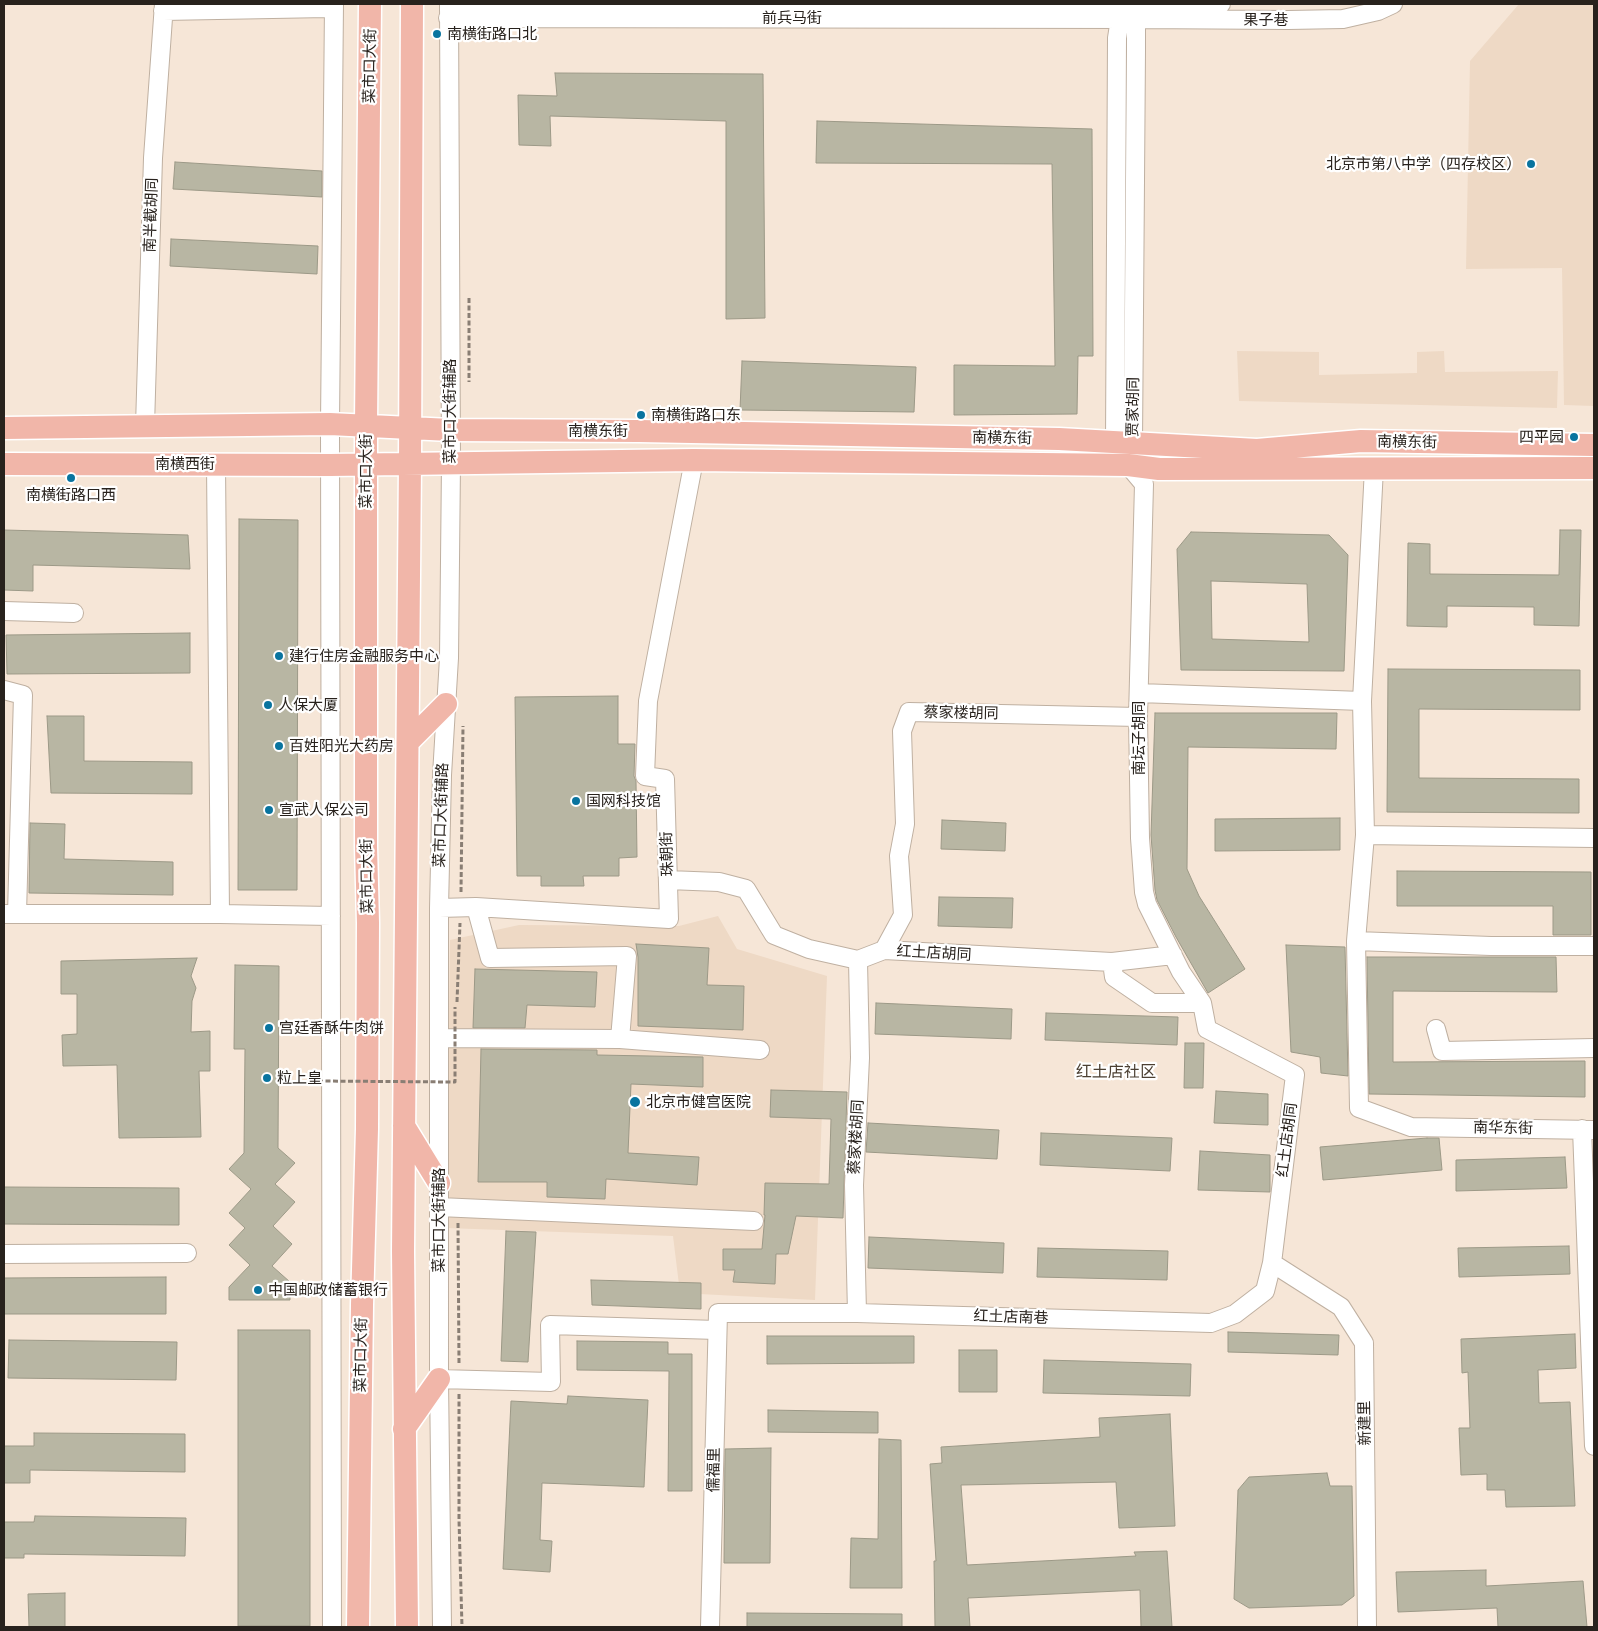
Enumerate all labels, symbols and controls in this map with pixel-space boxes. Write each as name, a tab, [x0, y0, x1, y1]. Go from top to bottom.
street label: 前兵马街	[762, 9, 822, 27]
street label: 果子巷	[1244, 11, 1288, 29]
place label: 南横街路口北	[447, 25, 537, 43]
street label: 菜市口大街	[360, 28, 380, 104]
marker: 南横街路口北	[431, 28, 443, 40]
place label: 北京市第八中学（四存校区）	[1326, 155, 1521, 173]
marker: 北京市第八中学（四存校区）	[1525, 158, 1537, 170]
street label: 南半截胡同	[141, 177, 161, 253]
street label: 菜市口大街辅路	[441, 359, 459, 463]
street label: 贾家胡同	[1123, 377, 1143, 437]
place label: 南横街路口东	[651, 406, 741, 424]
marker: 南横街路口东	[635, 409, 647, 421]
street label: 南横东街	[568, 422, 628, 440]
street label: 南横东街	[972, 428, 1032, 448]
place label: 四平园	[1519, 428, 1564, 446]
marker: 四平园	[1568, 431, 1580, 443]
street label: 南横东街	[1377, 432, 1437, 452]
street label: 菜市口大街	[357, 434, 375, 508]
street label: 南横西街	[155, 455, 215, 473]
marker: 南横街路口西	[65, 472, 77, 484]
place label: 南横街路口西	[26, 486, 116, 504]
place label: 建行住房金融服务中心	[289, 647, 439, 665]
marker: 建行住房金融服务中心	[273, 650, 285, 662]
place label: 人保大厦	[278, 696, 338, 714]
marker: 人保大厦	[262, 699, 274, 711]
street label: 南坛子胡同	[1130, 701, 1148, 775]
street label: 蔡家楼胡同	[923, 703, 999, 723]
place label: 百姓阳光大药房	[289, 737, 394, 755]
marker: 百姓阳光大药房	[273, 740, 285, 752]
street label: 菜市口大街辅路	[430, 762, 452, 868]
place label: 国网科技馆	[586, 792, 661, 810]
marker: 国网科技馆	[570, 795, 582, 807]
place label: 宣武人保公司	[279, 801, 369, 819]
marker: 宣武人保公司	[263, 804, 275, 816]
street label: 珠朝街	[657, 831, 677, 877]
street label: 菜市口大街	[357, 838, 377, 914]
street label: 红土店胡同	[896, 942, 972, 964]
place label: 宫廷香酥牛肉饼	[279, 1019, 384, 1037]
marker: 宫廷香酥牛肉饼	[263, 1022, 275, 1034]
district label: 红土店社区	[1076, 1062, 1156, 1082]
place label: 粒上皇	[277, 1069, 322, 1087]
marker: 粒上皇	[261, 1072, 273, 1084]
place label: 北京市健宫医院	[646, 1093, 751, 1111]
marker: 北京市健宫医院	[628, 1095, 642, 1109]
street label: 蔡家楼胡同	[845, 1099, 867, 1175]
street label: 红土店胡同	[1273, 1102, 1301, 1178]
street label: 南华东街	[1473, 1118, 1533, 1138]
street label: 菜市口大街辅路	[430, 1168, 448, 1272]
place label: 中国邮政储蓄银行	[268, 1281, 388, 1299]
marker: 中国邮政储蓄银行	[252, 1284, 264, 1296]
street label: 红土店南巷	[973, 1307, 1049, 1327]
street label: 菜市口大街	[351, 1317, 371, 1393]
street label: 新建里	[1356, 1400, 1374, 1446]
street label: 儒福里	[705, 1447, 723, 1493]

